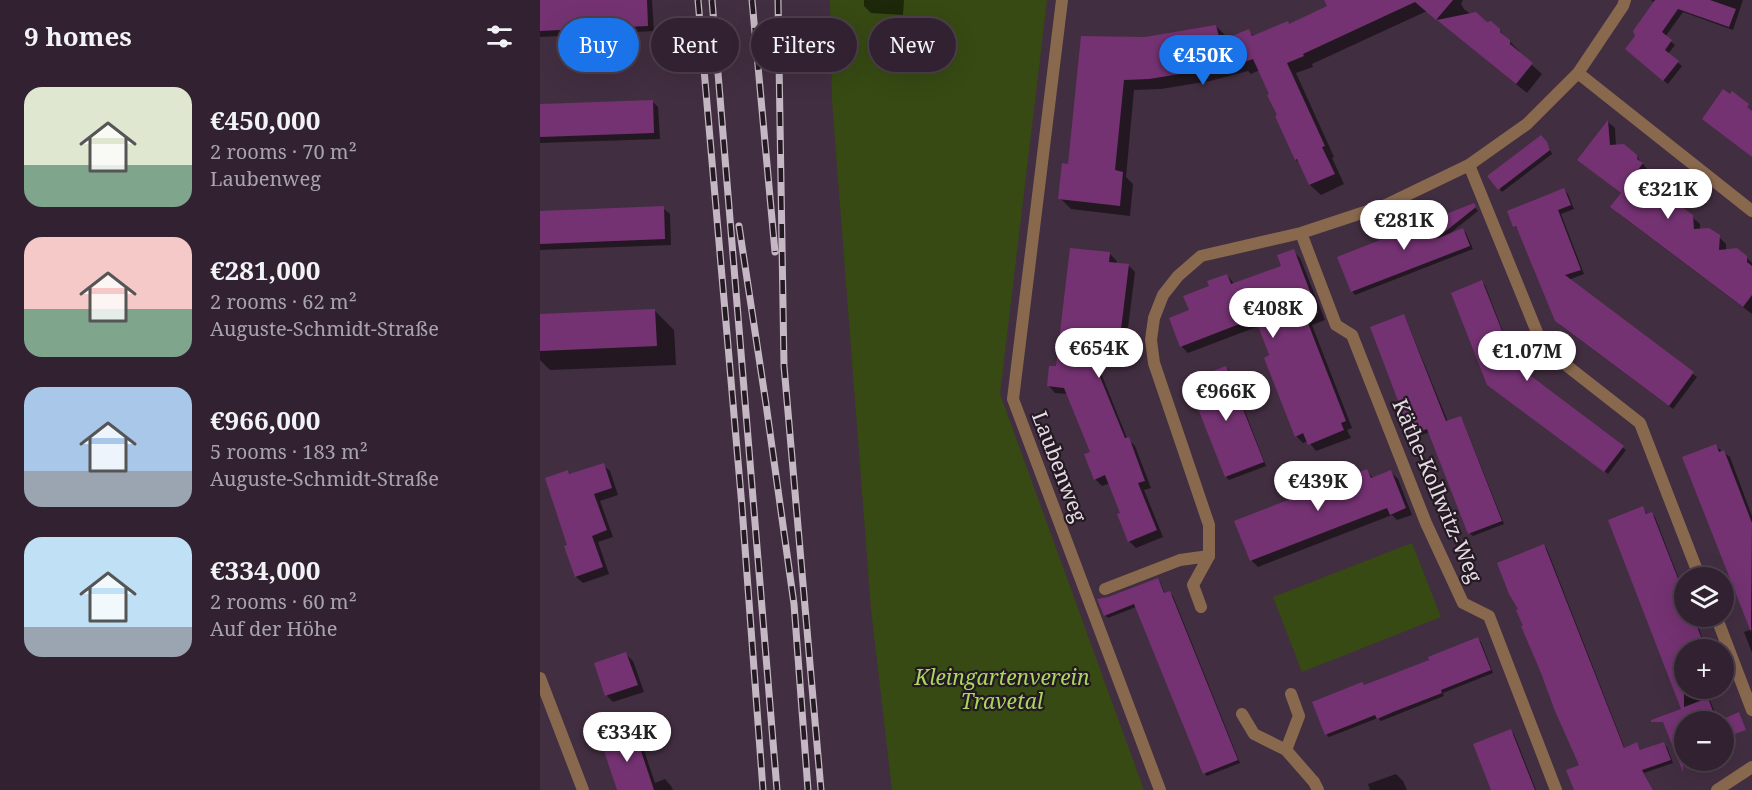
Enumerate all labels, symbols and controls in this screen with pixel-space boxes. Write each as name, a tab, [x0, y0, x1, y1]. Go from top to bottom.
text: 9 homes	[24, 18, 132, 54]
chip: Buy	[558, 18, 639, 72]
chip: Rent	[651, 18, 739, 72]
chip: Filters	[751, 18, 857, 72]
chip: New	[869, 18, 956, 72]
icon: filters	[483, 20, 516, 53]
pin: €450K	[1161, 35, 1245, 86]
text: €450K	[1173, 41, 1233, 68]
text: €450,000	[210, 102, 320, 138]
icon: home	[72, 111, 144, 183]
text: 2 rooms · 70 m²	[210, 138, 357, 165]
text: Laubenweg	[210, 165, 321, 192]
pin: €321K	[1626, 169, 1710, 220]
text: €321K	[1638, 175, 1698, 202]
pin: €281K	[1362, 200, 1446, 251]
text: €281K	[1374, 206, 1434, 233]
text: €281,000	[210, 252, 320, 288]
icon: home	[72, 261, 144, 333]
text: 2 rooms · 62 m²	[210, 288, 357, 315]
pin: €408K	[1231, 288, 1315, 339]
text: €408K	[1243, 294, 1303, 321]
text: Auguste-Schmidt-Straße	[210, 315, 439, 342]
pin: €654K	[1057, 328, 1141, 379]
pin: €1.07M	[1478, 331, 1576, 382]
text: €654K	[1069, 334, 1129, 361]
text: €1.07M	[1492, 337, 1562, 364]
pin: €966K	[1184, 371, 1268, 422]
text: €966K	[1196, 377, 1256, 404]
street label: Käthe-Kollwitz-Weg	[1387, 394, 1490, 587]
text: €966,000	[210, 402, 320, 438]
street label: Laubenweg	[1026, 407, 1094, 527]
icon: home	[72, 411, 144, 483]
text: 5 rooms · 183 m²	[210, 438, 368, 465]
pin: €439K	[1276, 461, 1360, 512]
text: Auguste-Schmidt-Straße	[210, 465, 439, 492]
text: €439K	[1288, 467, 1348, 494]
text: €334,000	[210, 552, 320, 588]
icon: home	[72, 561, 144, 633]
map controls	[1674, 567, 1734, 771]
button: layers	[1674, 567, 1734, 627]
text: 2 rooms · 60 m²	[210, 588, 357, 615]
text: Auf der Höhe	[210, 615, 337, 642]
button: +	[1674, 639, 1734, 699]
park label: Kleingartenverein Travetal	[913, 663, 1090, 715]
button: −	[1674, 711, 1734, 771]
pin: €334K	[585, 712, 669, 763]
text: €334K	[597, 718, 657, 745]

